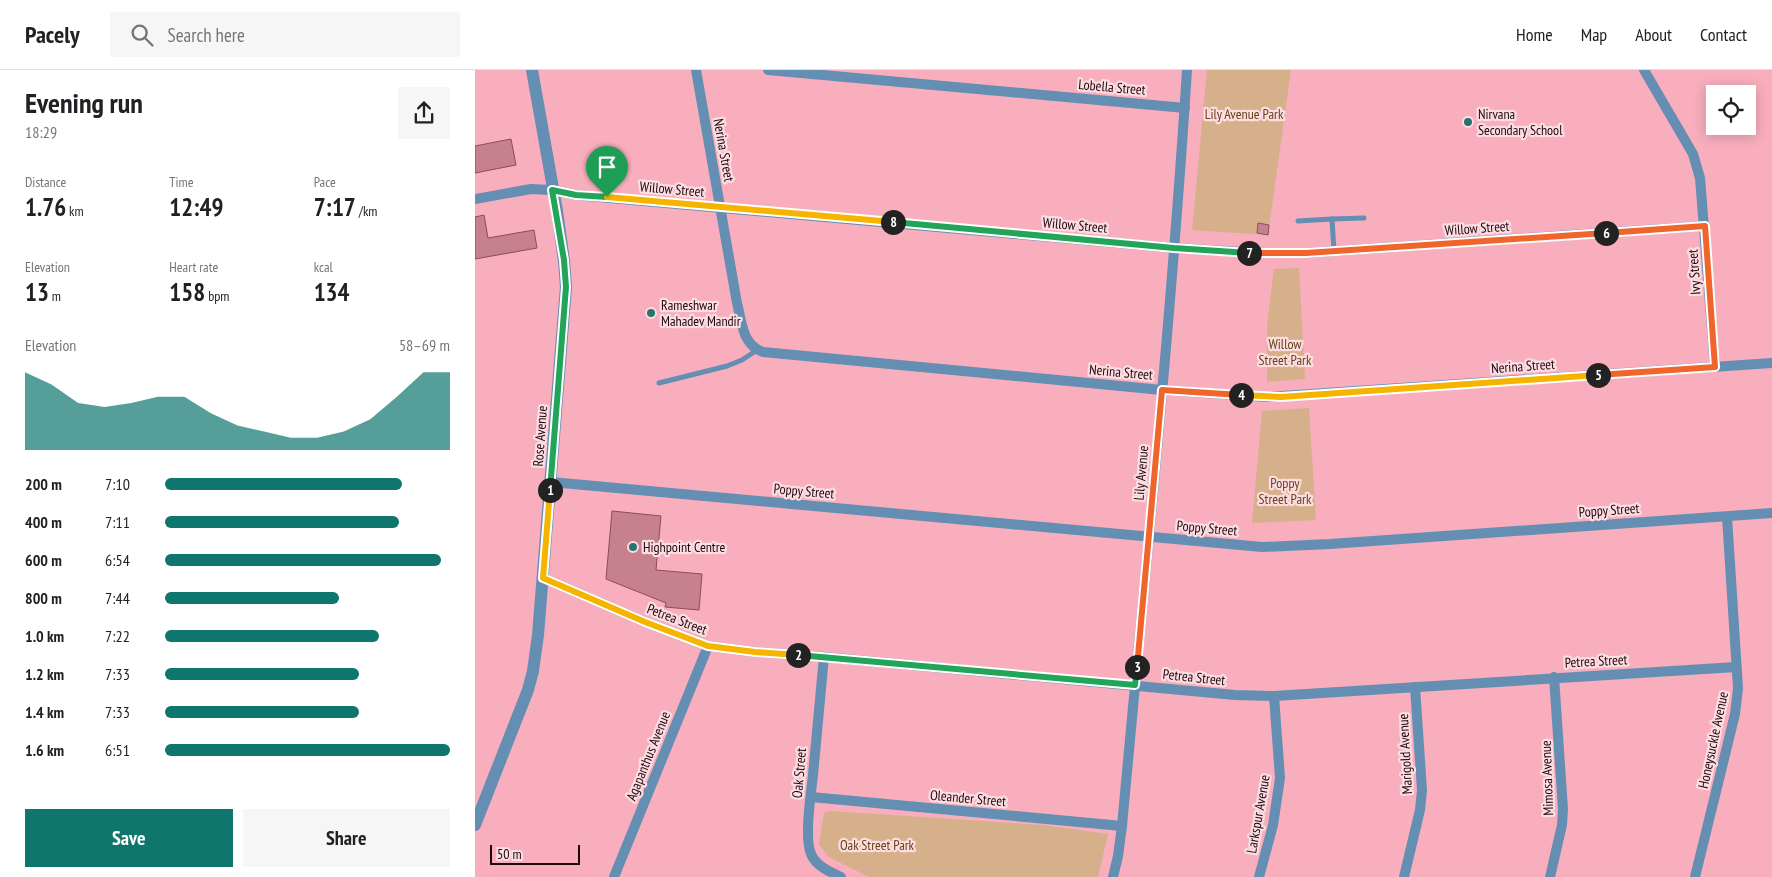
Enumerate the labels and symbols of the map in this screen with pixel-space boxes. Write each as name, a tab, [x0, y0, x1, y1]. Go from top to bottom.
street label: Lobella Street	[1078, 75, 1146, 99]
park label: Lily Avenue Park	[1205, 105, 1284, 123]
place label: Nirvana Secondary School	[1478, 105, 1563, 139]
marker: Nirvana Secondary School	[1462, 116, 1474, 128]
street label: Nerina Street	[710, 117, 738, 183]
pin	[586, 146, 628, 197]
street label: Willow Street	[639, 177, 705, 201]
pin: 8	[881, 210, 905, 234]
street label: Willow Street	[1042, 213, 1108, 237]
street label: Willow Street	[1444, 217, 1510, 239]
pin: 6	[1593, 220, 1619, 246]
pin: 7	[1237, 240, 1261, 266]
street label: Ivy Street	[1683, 248, 1705, 295]
place label: Rameshwar Mahadev Mandir	[661, 296, 741, 330]
marker: Rameshwar Mahadev Mandir	[645, 307, 657, 319]
park label: Willow Street Park	[1259, 335, 1312, 369]
street label: Nerina Street	[1491, 355, 1556, 377]
street label: Nerina Street	[1088, 360, 1154, 384]
pin: 5	[1585, 362, 1611, 388]
pin: 4	[1229, 382, 1253, 408]
street label: Rose Avenue	[529, 405, 551, 467]
street label: Lily Avenue	[1130, 445, 1152, 501]
park label: Poppy Street Park	[1259, 474, 1312, 508]
pin: 1	[537, 478, 563, 502]
street label: Poppy Street	[773, 479, 835, 503]
street label: Poppy Street	[1578, 499, 1640, 521]
street label: Poppy Street	[1176, 516, 1238, 540]
place label: Highpoint Centre	[643, 538, 726, 556]
marker: Highpoint Centre	[627, 541, 639, 553]
street label: Petrea Street	[644, 599, 710, 639]
pin: 2	[785, 642, 811, 668]
street label: Petrea Street	[1564, 650, 1628, 672]
pin: 3	[1125, 654, 1149, 680]
street label: Petrea Street	[1162, 665, 1226, 689]
street label: Honeysuckle Avenue	[1694, 690, 1732, 790]
street label: Agapanthus Avenue	[622, 708, 674, 803]
street label: Marigold Avenue	[1394, 713, 1416, 795]
street label: Mimosa Avenue	[1537, 740, 1557, 816]
street label: Oak Street	[788, 747, 810, 799]
street label: Larkspur Avenue	[1242, 773, 1274, 855]
street label: Oleander Street	[929, 786, 1007, 810]
park label: Oak Street Park	[840, 836, 915, 854]
scale bar	[490, 842, 580, 865]

